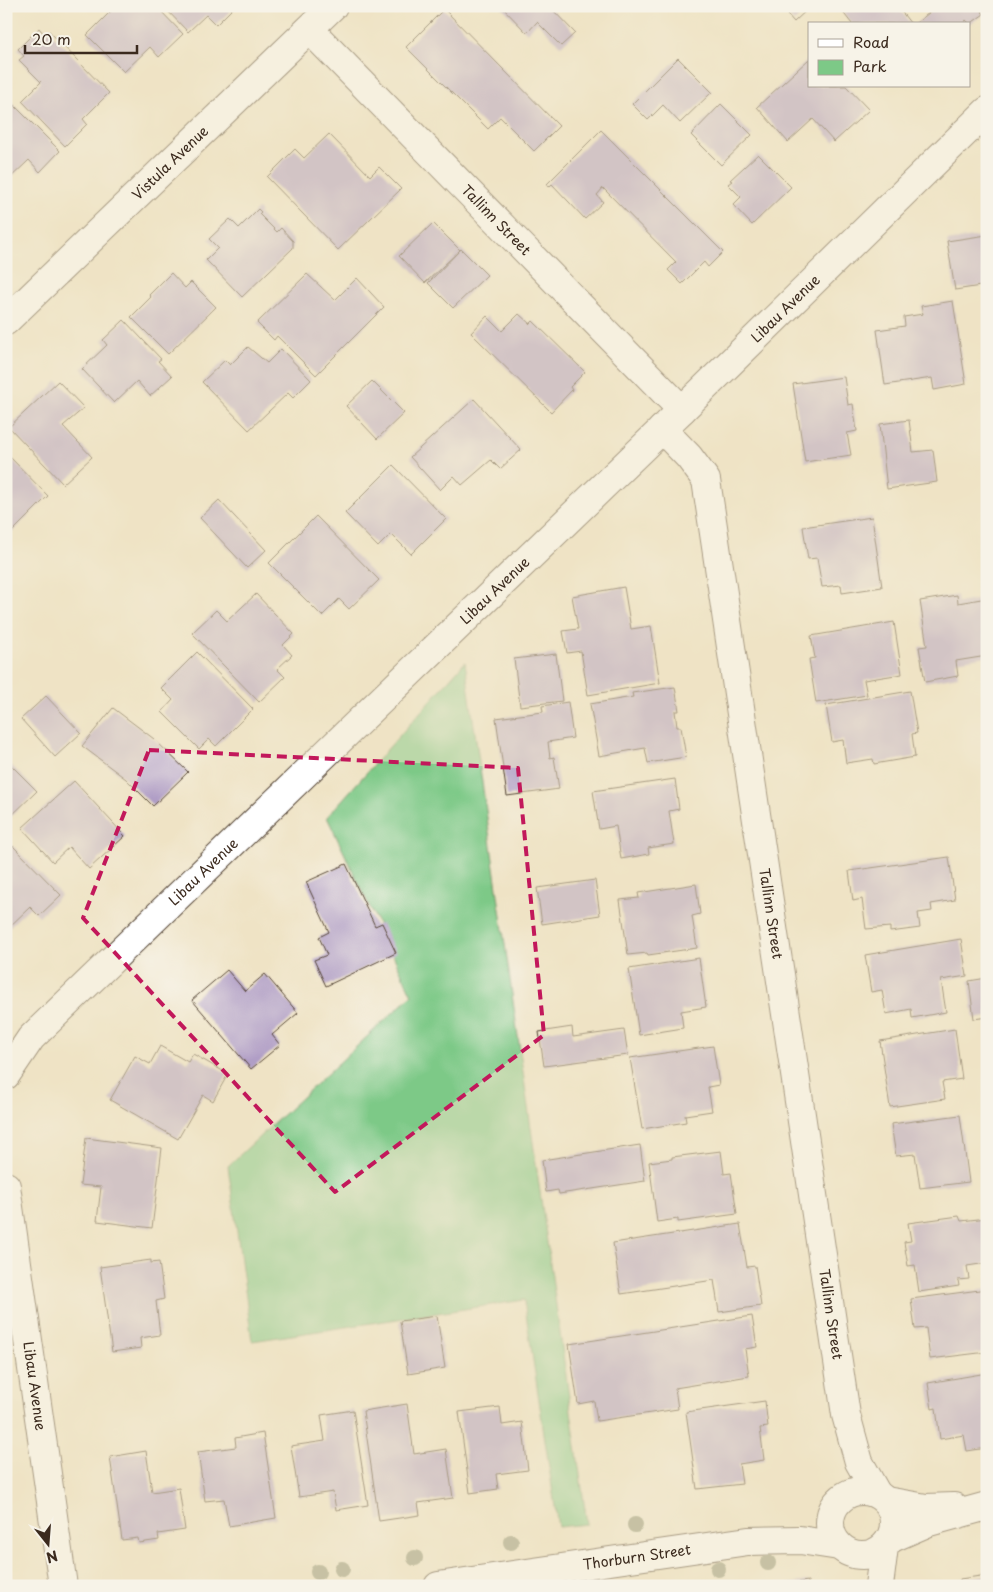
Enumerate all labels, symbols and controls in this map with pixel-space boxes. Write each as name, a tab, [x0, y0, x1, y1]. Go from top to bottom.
scale bar	[25, 22, 138, 54]
legend	[808, 22, 970, 88]
text: 20 m	[32, 27, 71, 50]
text: Road	[853, 30, 889, 53]
text: Park	[853, 54, 887, 77]
street label: Vistula Avenue	[127, 120, 213, 204]
street label: Tallinn Street	[457, 180, 536, 260]
street label: Libau Avenue	[746, 269, 825, 347]
street label: Libau Avenue	[455, 551, 534, 629]
street label: Libau Avenue	[163, 833, 243, 910]
street label: Tallinn Street	[754, 867, 789, 961]
street label: Tallinn Street	[814, 1267, 849, 1361]
street label: Libau Avenue	[18, 1340, 52, 1432]
north arrow	[22, 1520, 72, 1570]
street label: Thorburn Street	[581, 1538, 693, 1575]
text: N	[44, 1545, 60, 1569]

